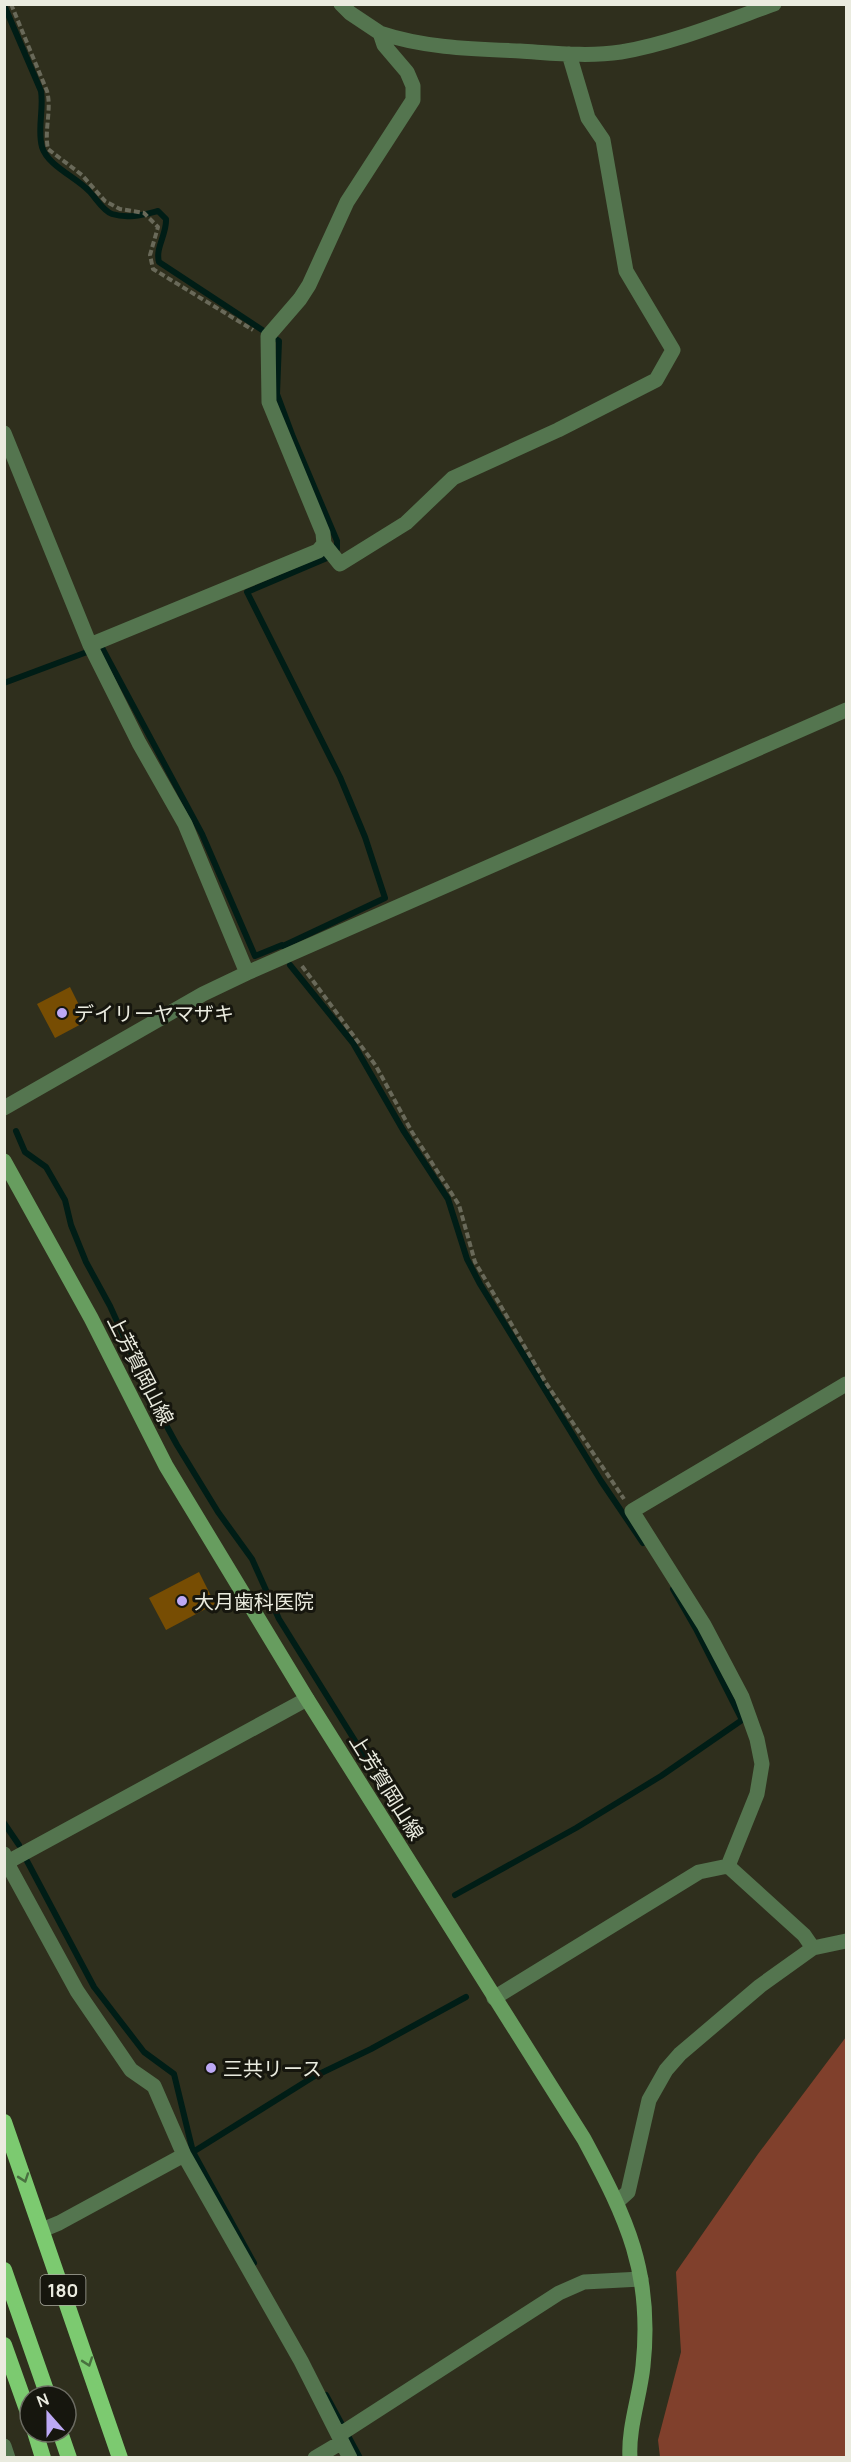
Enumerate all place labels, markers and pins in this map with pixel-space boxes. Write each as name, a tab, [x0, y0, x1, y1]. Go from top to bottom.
place label: デイリーヤマザキ	[74, 1000, 234, 1027]
marker: デイリーヤマザキ	[55, 1006, 69, 1020]
place label: 大月歯科医院	[194, 1588, 314, 1615]
marker: 大月歯科医院	[175, 1594, 189, 1608]
place label: 三共リース	[223, 2055, 322, 2082]
marker: 三共リース	[204, 2061, 218, 2075]

